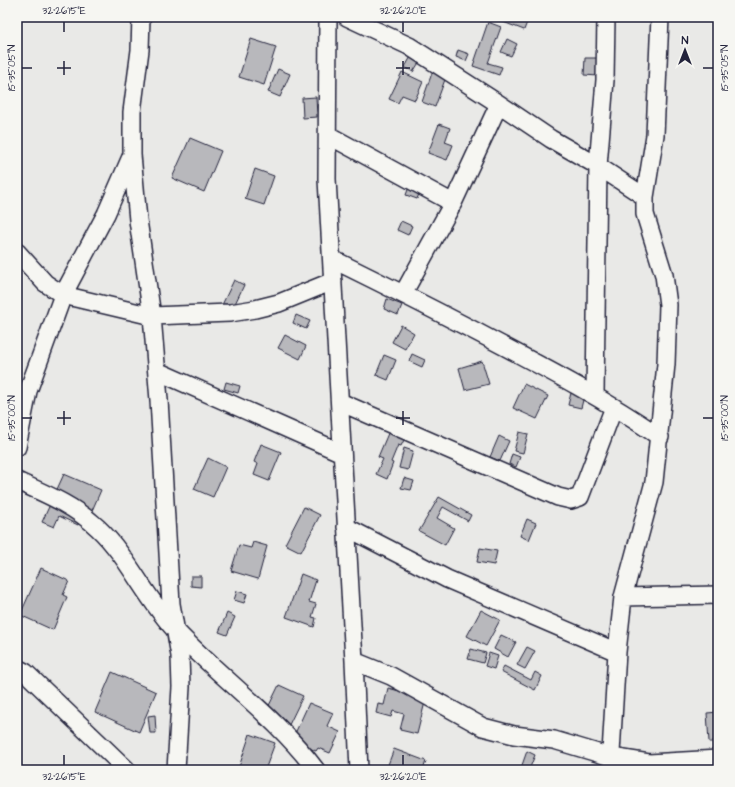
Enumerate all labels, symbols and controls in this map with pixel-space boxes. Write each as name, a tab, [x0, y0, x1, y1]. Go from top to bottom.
text: 32°26'15"E	[42, 4, 86, 18]
text: 32°26'20"E	[380, 4, 427, 18]
north arrow	[665, 30, 705, 70]
text: N	[682, 33, 689, 48]
text: 15°35'05"N	[5, 45, 19, 91]
text: 15°35'05"N	[718, 45, 732, 91]
text: 15°35'00"N	[5, 395, 19, 441]
text: 15°35'00"N	[718, 395, 732, 441]
text: 32°26'15"E	[42, 770, 86, 784]
text: 32°26'20"E	[380, 770, 427, 784]

